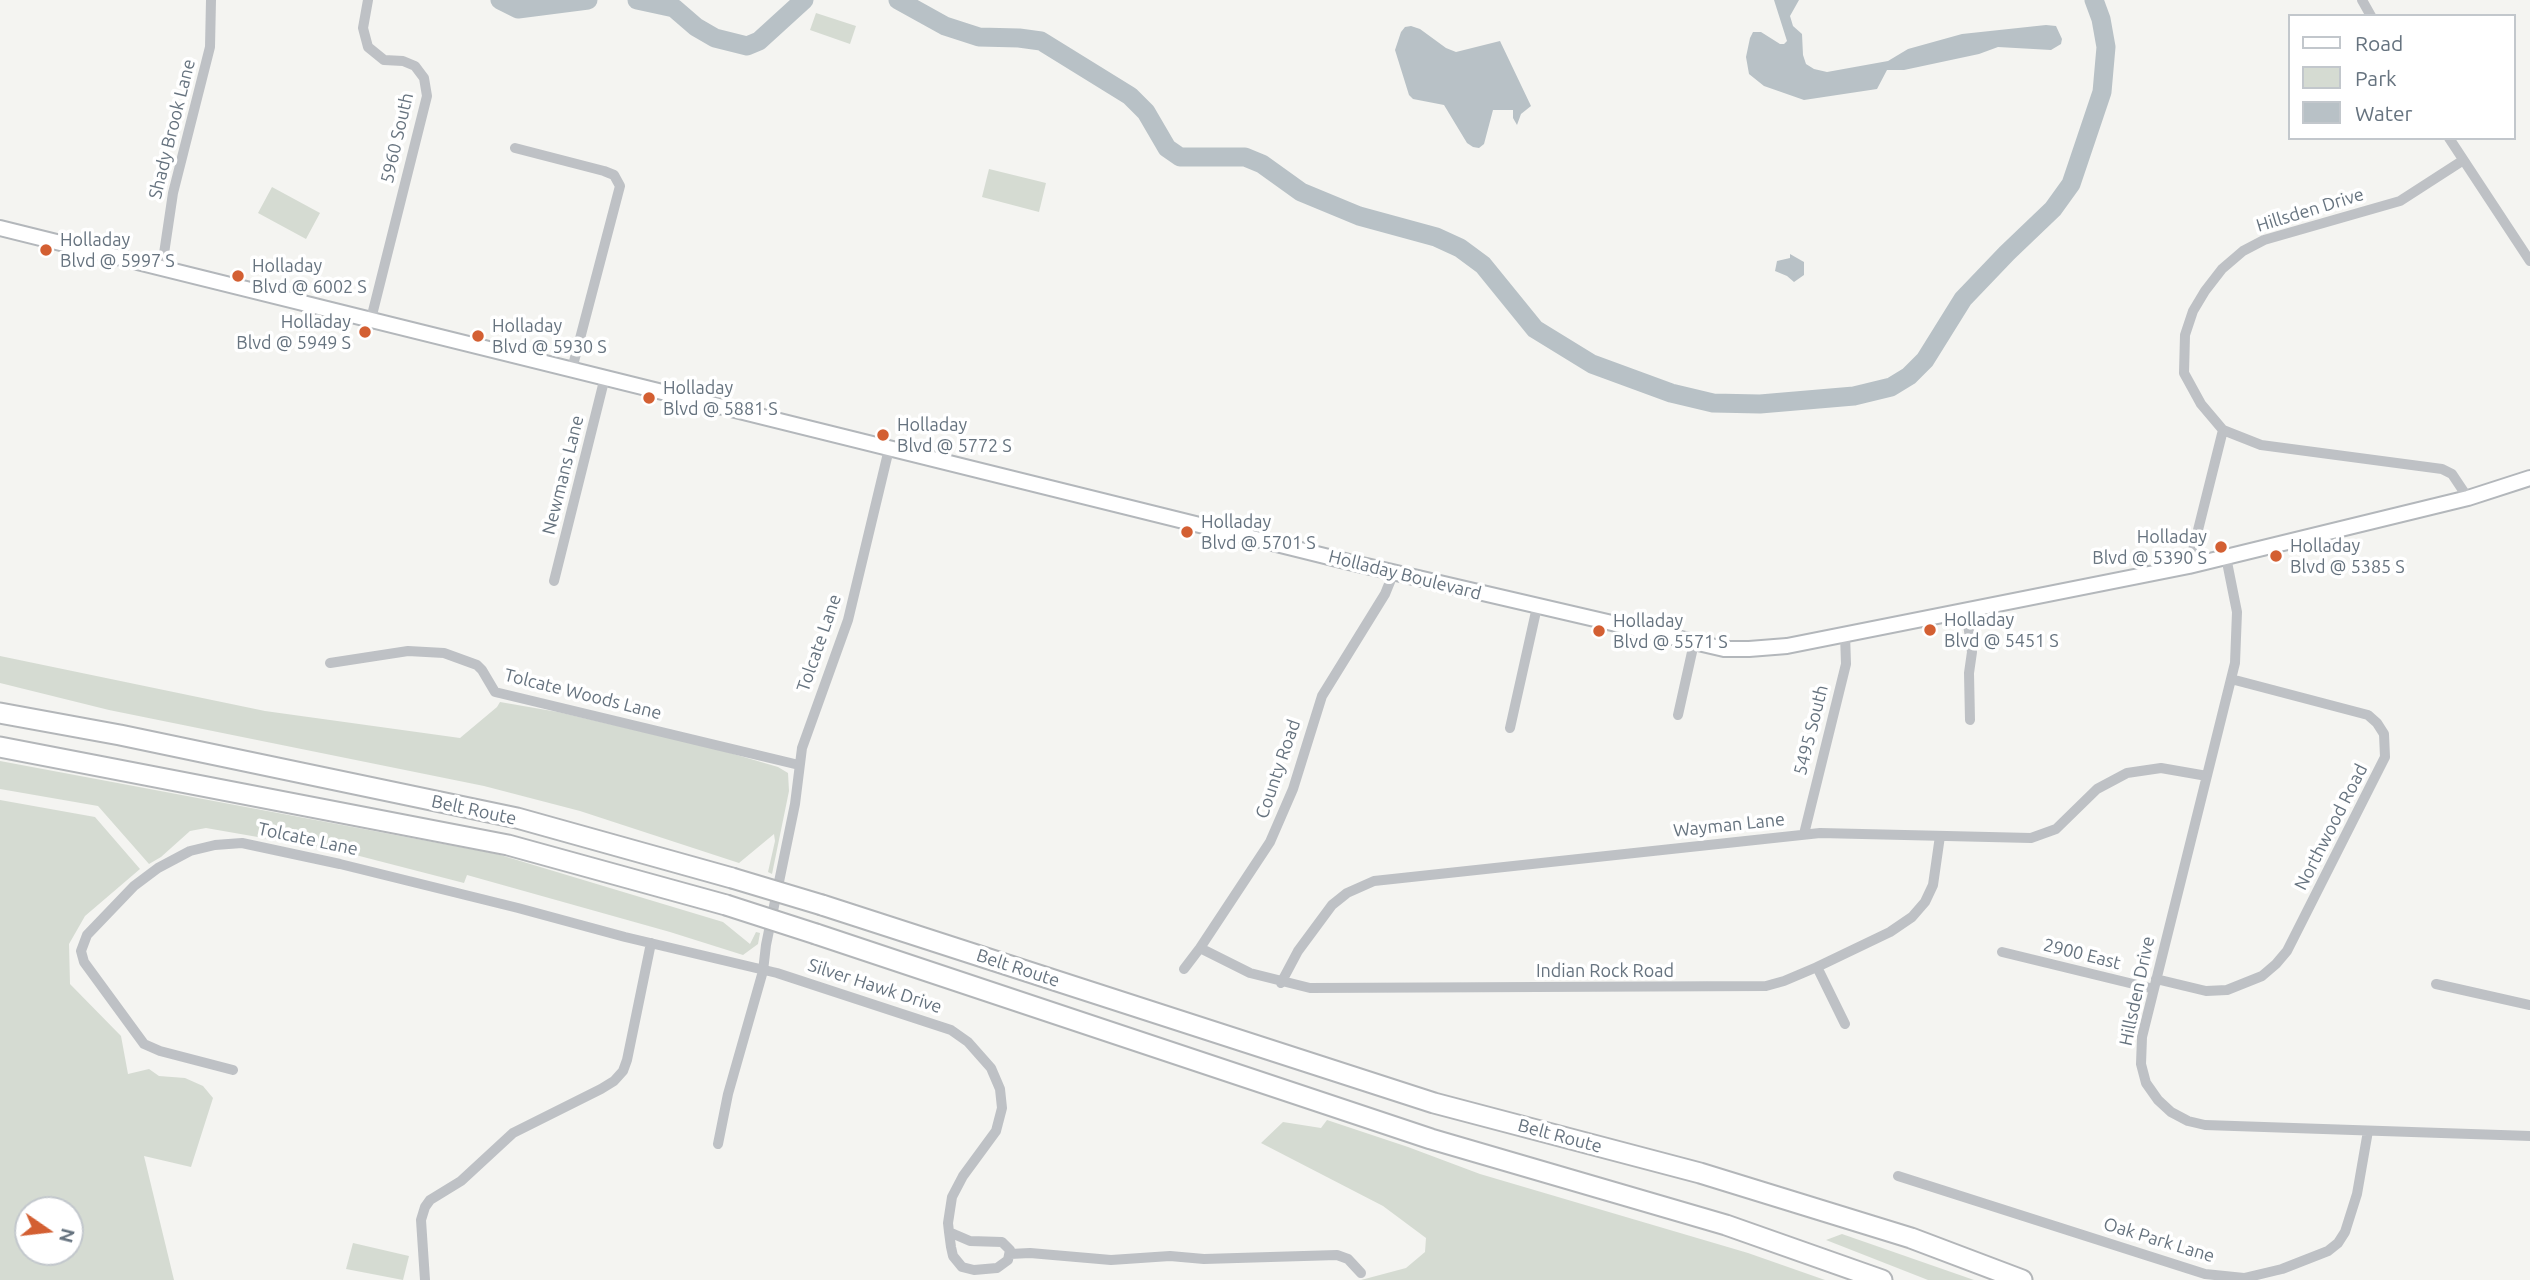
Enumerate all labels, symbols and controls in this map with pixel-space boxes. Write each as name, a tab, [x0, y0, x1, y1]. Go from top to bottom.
legend	[2288, 14, 2516, 140]
text: Road	[2355, 31, 2403, 55]
street label: Shady Brook Lane	[144, 57, 200, 201]
text: Park	[2355, 66, 2397, 90]
street label: 5960 South	[376, 91, 418, 185]
text: Water	[2355, 101, 2413, 125]
street label: Hillsden Drive	[2253, 183, 2367, 237]
place label: Holladay Blvd @ 5997 S	[60, 229, 175, 272]
marker: Holladay Blvd @ 5997 S	[38, 242, 54, 258]
place label: Holladay Blvd @ 6002 S	[252, 255, 367, 298]
marker: Holladay Blvd @ 6002 S	[230, 268, 246, 284]
place label: Holladay Blvd @ 5949 S	[236, 311, 351, 354]
place label: Holladay Blvd @ 5930 S	[492, 315, 607, 358]
marker: Holladay Blvd @ 5949 S	[357, 324, 373, 340]
marker: Holladay Blvd @ 5930 S	[470, 328, 486, 344]
place label: Holladay Blvd @ 5881 S	[663, 377, 778, 420]
marker: Holladay Blvd @ 5881 S	[641, 390, 657, 406]
street label: Newmans Lane	[538, 413, 588, 537]
place label: Holladay Blvd @ 5772 S	[897, 414, 1012, 457]
marker: Holladay Blvd @ 5772 S	[875, 427, 891, 443]
place label: Holladay Blvd @ 5701 S	[1201, 511, 1316, 554]
marker: Holladay Blvd @ 5701 S	[1179, 524, 1195, 540]
place label: Holladay Blvd @ 5390 S	[2092, 526, 2207, 568]
place label: Holladay Blvd @ 5385 S	[2290, 535, 2405, 578]
marker: Holladay Blvd @ 5390 S	[2213, 539, 2229, 555]
street label: Holladay Boulevard	[1326, 546, 1484, 604]
marker: Holladay Blvd @ 5385 S	[2268, 548, 2284, 564]
street label: Tolcate Lane	[792, 591, 846, 695]
place label: Holladay Blvd @ 5451 S	[1944, 609, 2059, 652]
place label: Holladay Blvd @ 5571 S	[1613, 610, 1728, 652]
marker: Holladay Blvd @ 5451 S	[1922, 622, 1938, 638]
marker: Holladay Blvd @ 5571 S	[1591, 623, 1607, 639]
street label: Tolcate Woods Lane	[502, 664, 664, 724]
street label: 5495 South	[1789, 683, 1833, 777]
street label: County Road	[1251, 717, 1305, 821]
street label: Northwood Road	[2290, 760, 2372, 894]
street label: Belt Route	[430, 790, 518, 830]
street label: Wayman Lane	[1672, 808, 1786, 842]
street label: Tolcate Lane	[256, 818, 360, 860]
street label: 2900 East	[2041, 934, 2123, 974]
street label: Hillsden Drive	[2115, 934, 2159, 1048]
street label: Belt Route	[974, 944, 1062, 992]
street label: Silver Hawk Drive	[805, 954, 945, 1018]
street label: Indian Rock Road	[1536, 960, 1674, 982]
street label: Belt Route	[1516, 1114, 1604, 1158]
north arrow	[14, 1196, 84, 1266]
street label: Oak Park Lane	[2101, 1213, 2217, 1267]
text: N	[55, 1226, 80, 1245]

